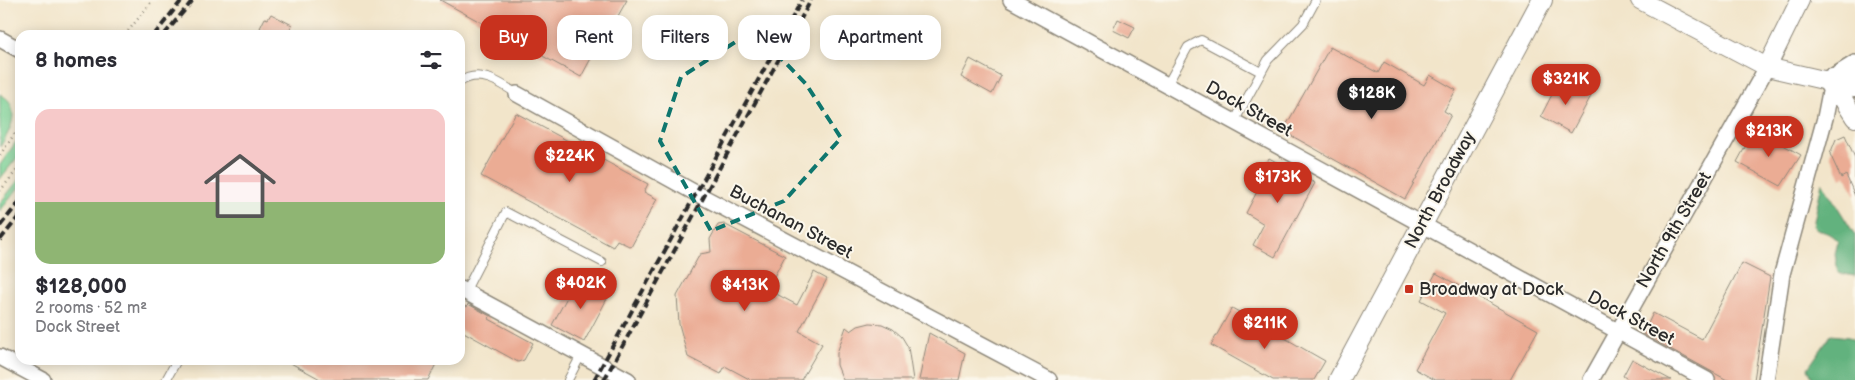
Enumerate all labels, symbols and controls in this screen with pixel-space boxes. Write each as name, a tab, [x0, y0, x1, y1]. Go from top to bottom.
chip: Buy	[480, 15, 547, 60]
chip: Rent	[557, 15, 632, 60]
chip: Filters	[642, 15, 728, 60]
chip: New	[738, 15, 810, 60]
chip: Apartment	[820, 15, 941, 60]
icon: filters	[417, 46, 445, 74]
text: 8 homes	[35, 48, 117, 73]
pin: $321K	[1531, 64, 1601, 106]
text: $321K	[1543, 70, 1589, 89]
street label: Dock Street	[1202, 77, 1296, 142]
pin: $128K	[1337, 78, 1407, 120]
text: $128K	[1348, 84, 1396, 103]
pin: $213K	[1734, 116, 1804, 158]
text: $213K	[1746, 122, 1792, 141]
street label: North Broadway	[1400, 127, 1480, 252]
pin: $224K	[535, 140, 605, 183]
icon: home	[195, 141, 285, 231]
text: $224K	[545, 147, 595, 166]
pin: $173K	[1243, 162, 1313, 204]
text: $173K	[1255, 168, 1301, 187]
street label: North 9th Street	[1632, 168, 1716, 292]
street label: Buchanan Street	[726, 181, 857, 264]
pin: $402K	[546, 268, 616, 310]
pin: $413K	[710, 270, 780, 312]
text: $128,000	[35, 274, 127, 299]
text: $402K	[556, 274, 606, 293]
text: $413K	[722, 276, 768, 295]
place label: Broadway at Dock	[1419, 279, 1564, 300]
marker: Broadway at Dock	[1403, 283, 1415, 295]
street label: Dock Street	[1584, 286, 1678, 350]
text: 2 rooms · 52 m²	[35, 299, 147, 318]
pin: $211K	[1230, 308, 1300, 350]
text: $211K	[1243, 314, 1287, 333]
text: Dock Street	[35, 318, 120, 337]

